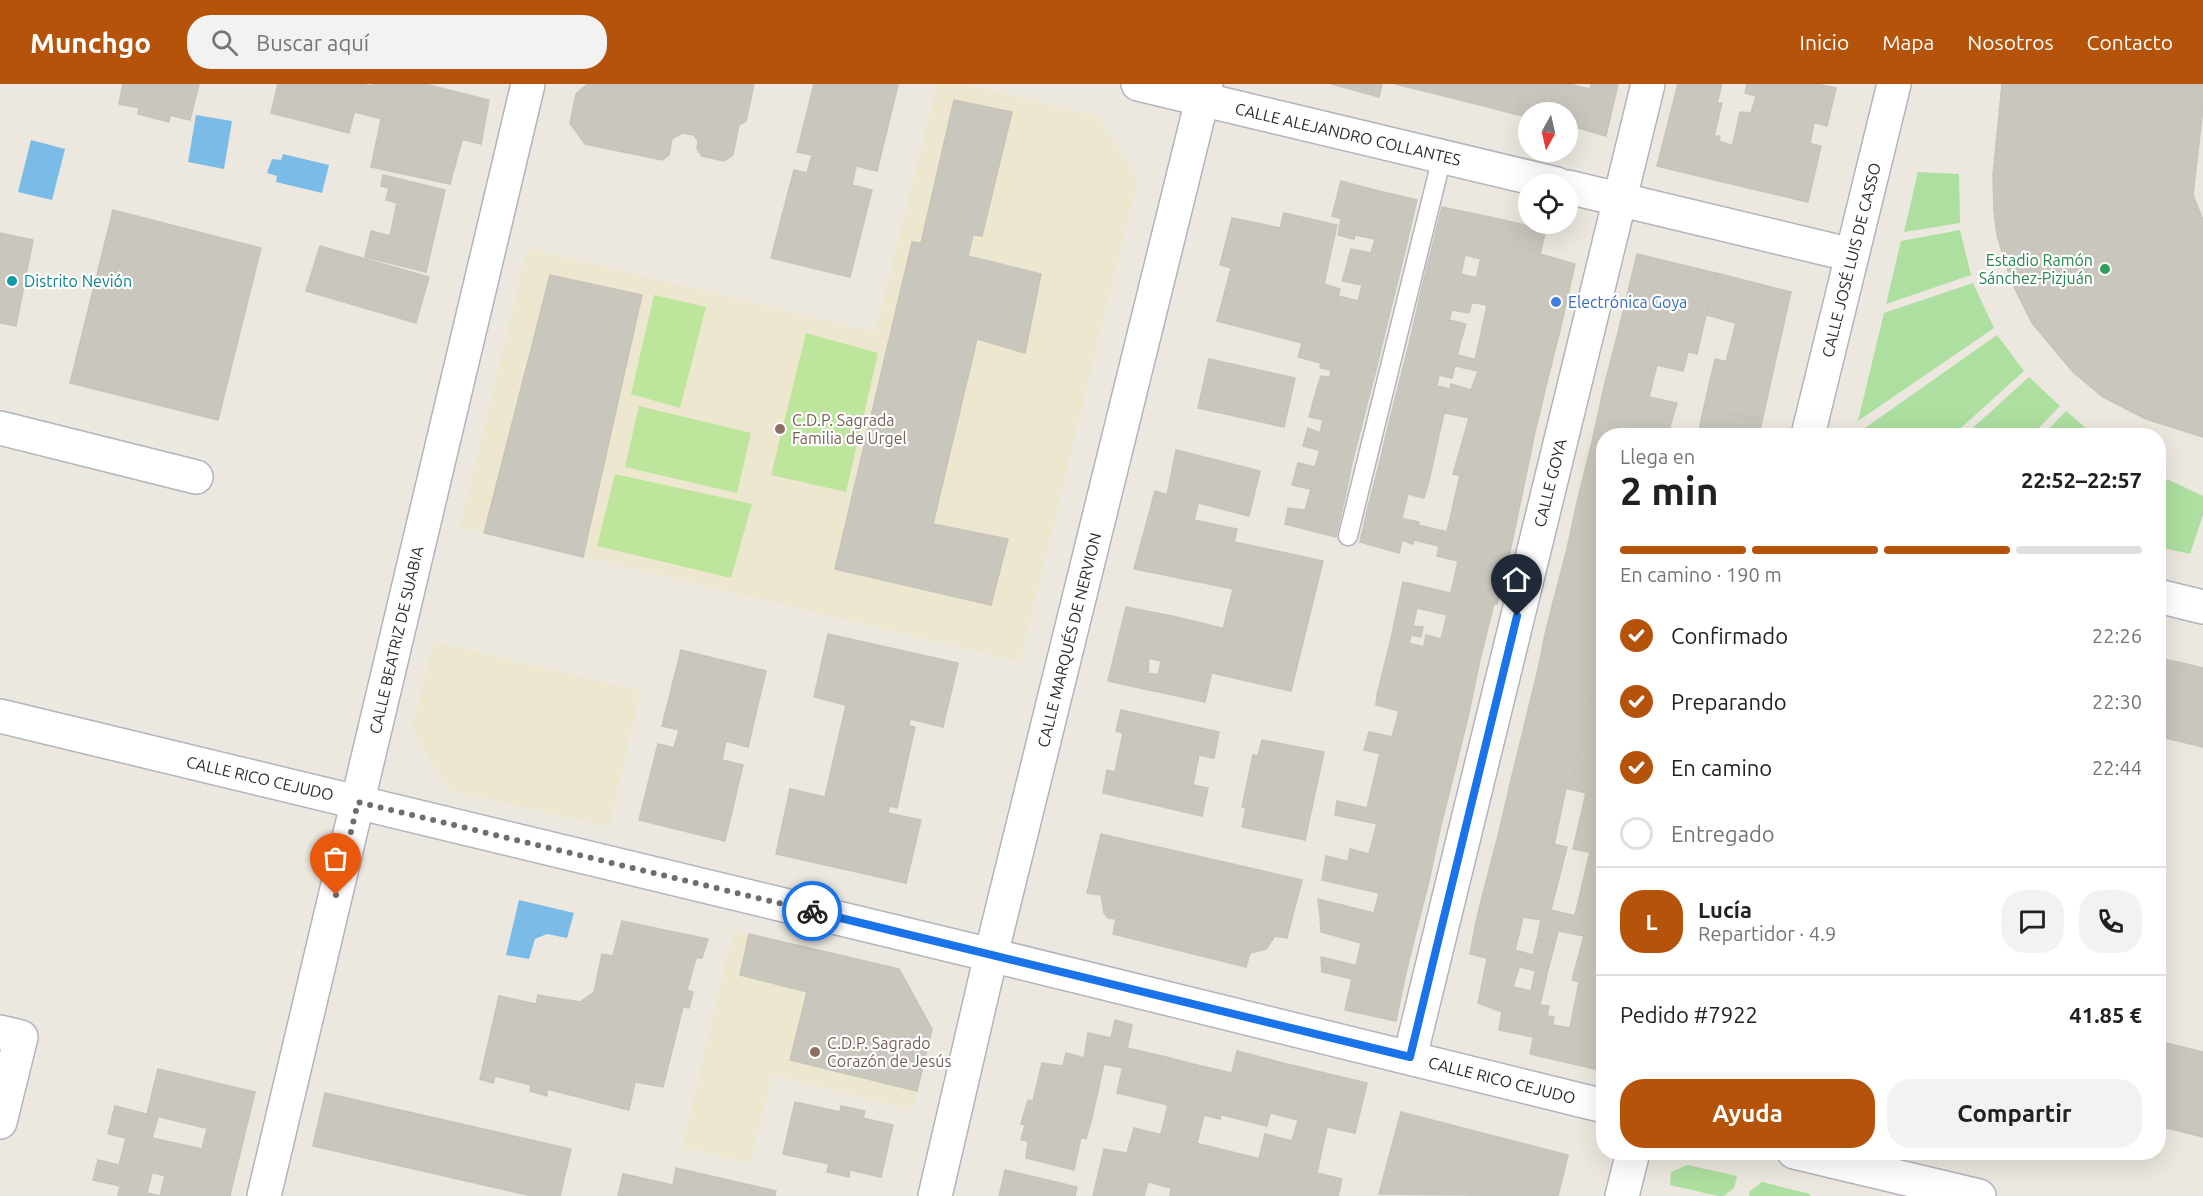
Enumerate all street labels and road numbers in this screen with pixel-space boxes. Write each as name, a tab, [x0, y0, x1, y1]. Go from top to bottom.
street label: CALLE ALEJANDRO COLLANTES	[1233, 99, 1463, 169]
street label: CALLE JOSÉ LUIS DE CASSO	[1816, 160, 1884, 359]
street label: CALLE GOYA	[1530, 436, 1570, 529]
street label: CALLE MARQUÉS DE NERVION	[1032, 530, 1104, 749]
street label: CALLE BEATRIZ DE SUABIA	[366, 544, 427, 736]
street label: CALLE RICO CEJUDO	[184, 752, 336, 804]
street label: CALLE RICO CEJUDO	[1427, 1053, 1577, 1107]

